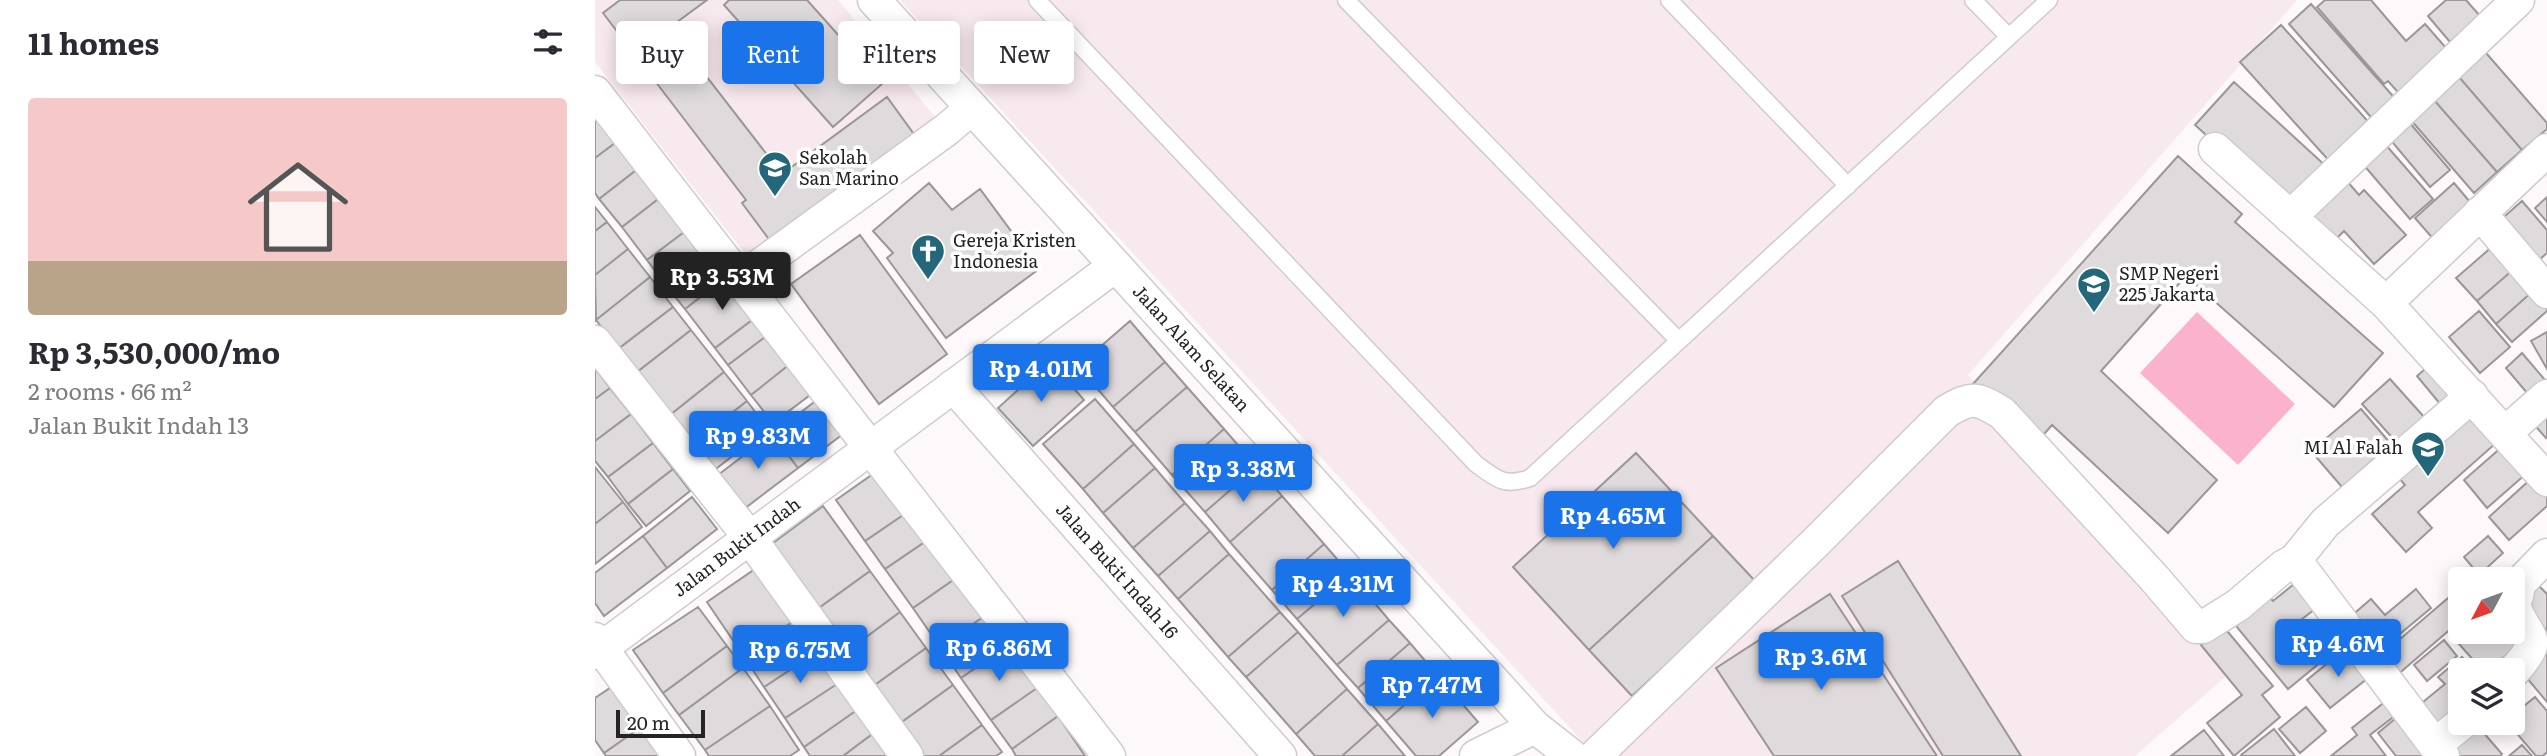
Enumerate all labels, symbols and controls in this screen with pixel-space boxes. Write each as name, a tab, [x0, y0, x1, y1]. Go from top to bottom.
text: 11 homes	[28, 20, 159, 64]
chip: Buy	[616, 21, 708, 84]
chip: Rent	[722, 21, 824, 84]
chip: Filters	[838, 21, 960, 84]
chip: New	[974, 21, 1074, 84]
icon: filters	[529, 23, 567, 61]
place label: Sekolah San Marino	[799, 143, 899, 191]
icon: home	[235, 144, 361, 270]
school or university icon: Sekolah San Marino	[756, 149, 794, 198]
place label: Gereja Kristen Indonesia	[953, 226, 1076, 274]
church icon: Gereja Kristen Indonesia	[909, 232, 947, 281]
pin: Rp 3.53M	[650, 252, 794, 312]
text: Rp 3.53M	[670, 258, 774, 292]
place label: SMP Negeri 225 Jakarta	[2119, 259, 2219, 307]
school or university icon: SMP Negeri 225 Jakarta	[2075, 265, 2113, 314]
street label: Jalan Alam Selatan	[1127, 278, 1257, 417]
text: Rp 3,530,000/mo	[28, 329, 280, 373]
pin: Rp 4.01M	[969, 344, 1113, 404]
text: Rp 4.01M	[989, 350, 1093, 384]
text: 2 rooms · 66 m²	[28, 373, 192, 407]
text: Jalan Bukit Indah 13	[28, 407, 249, 441]
pin: Rp 9.83M	[686, 412, 830, 471]
text: Rp 9.83M	[705, 417, 811, 451]
school or university icon: MI Al Falah	[2409, 429, 2447, 478]
place label: MI Al Falah	[2303, 433, 2403, 460]
pin: Rp 3.38M	[1171, 444, 1315, 504]
text: Rp 3.38M	[1190, 450, 1296, 484]
street label: Jalan Bukit Indah	[667, 490, 805, 603]
pin: Rp 4.65M	[1541, 491, 1685, 551]
street label: Jalan Bukit Indah 16	[1050, 496, 1185, 644]
text: Rp 4.65M	[1560, 497, 1666, 531]
pin: Rp 4.31M	[1271, 560, 1415, 619]
text: Rp 4.31M	[1291, 565, 1395, 599]
north arrow	[2448, 567, 2525, 644]
map controls	[2448, 567, 2525, 735]
pin: Rp 4.6M	[2273, 620, 2403, 679]
pin: Rp 6.86M	[927, 624, 1071, 683]
text: Rp 4.6M	[2291, 625, 2385, 659]
pin: Rp 6.75M	[728, 626, 872, 685]
text: Rp 6.86M	[945, 629, 1053, 663]
text: Rp 6.75M	[748, 631, 852, 665]
pin: Rp 3.6M	[1756, 632, 1886, 692]
text: Rp 3.6M	[1774, 638, 1868, 672]
button: layers	[2448, 658, 2525, 735]
pin: Rp 7.47M	[1360, 660, 1504, 720]
text: Rp 7.47M	[1381, 666, 1483, 700]
scale bar	[616, 707, 705, 739]
text: 20 m	[627, 708, 670, 736]

